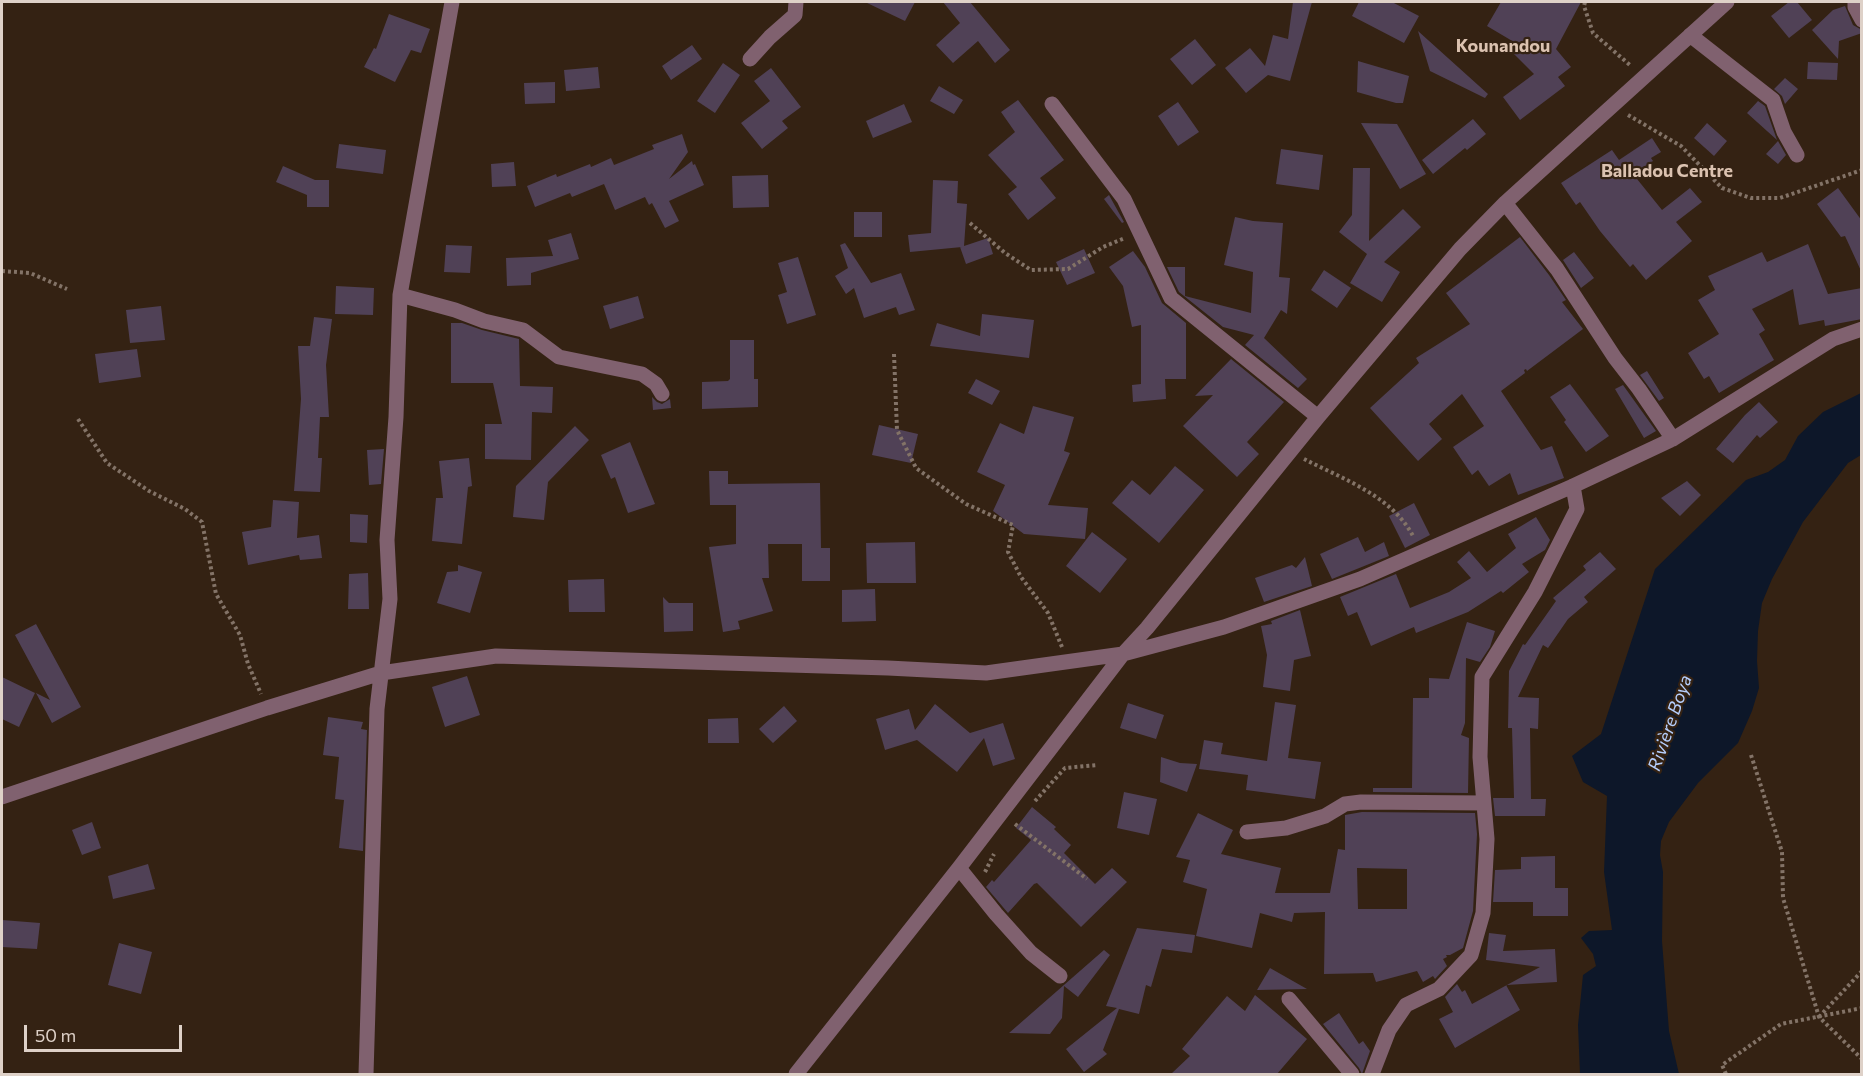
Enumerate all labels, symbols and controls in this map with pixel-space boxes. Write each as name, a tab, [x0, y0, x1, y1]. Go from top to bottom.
district label: Kounandou	[1456, 35, 1550, 57]
district label: Balladou Centre	[1601, 160, 1733, 182]
water label: Rivière Boya	[1643, 672, 1697, 774]
scale bar	[27, 1013, 184, 1051]
text: 50 m	[35, 1024, 76, 1046]

